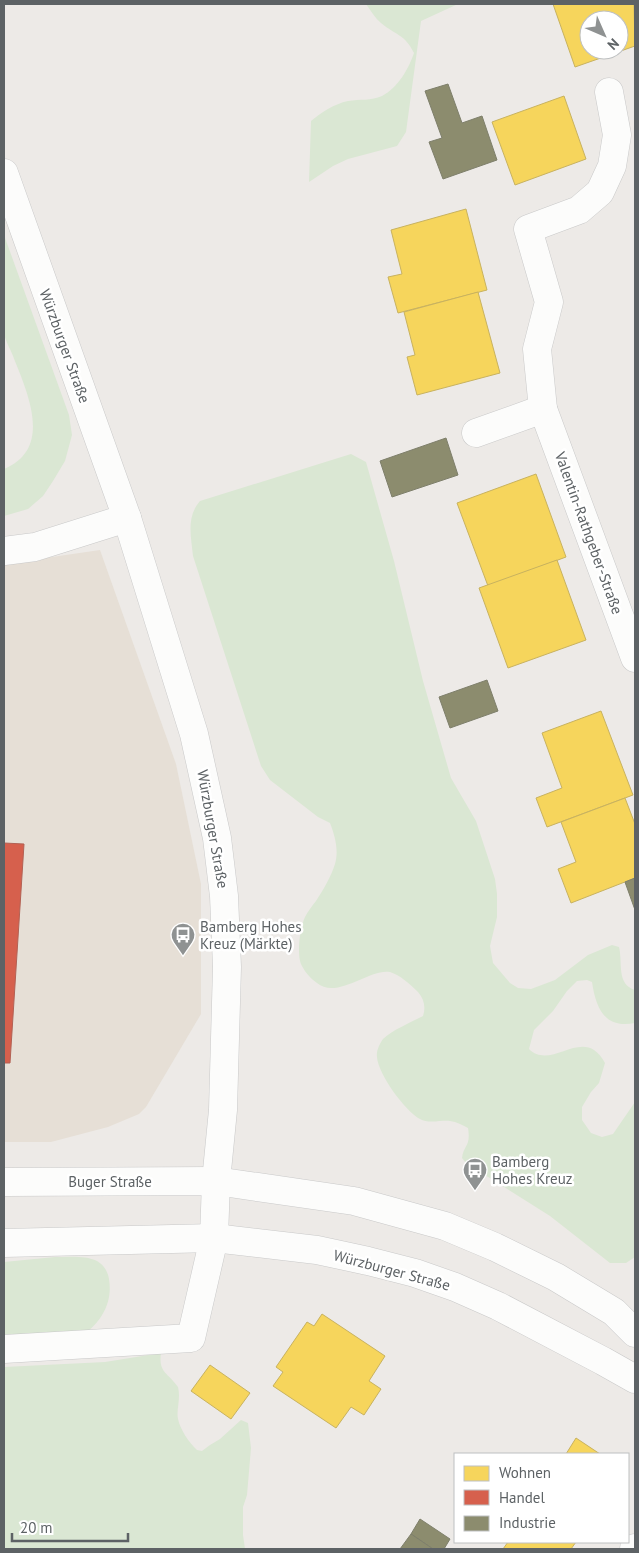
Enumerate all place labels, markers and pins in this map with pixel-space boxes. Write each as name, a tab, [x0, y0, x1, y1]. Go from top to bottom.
place label: Bamberg Hohes Kreuz (Märkte)	[200, 917, 302, 953]
bus stop icon: Bamberg Hohes Kreuz (Märkte)	[170, 922, 196, 956]
place label: Bamberg Hohes Kreuz	[492, 1152, 573, 1188]
bus stop icon: Bamberg Hohes Kreuz	[462, 1157, 488, 1191]

